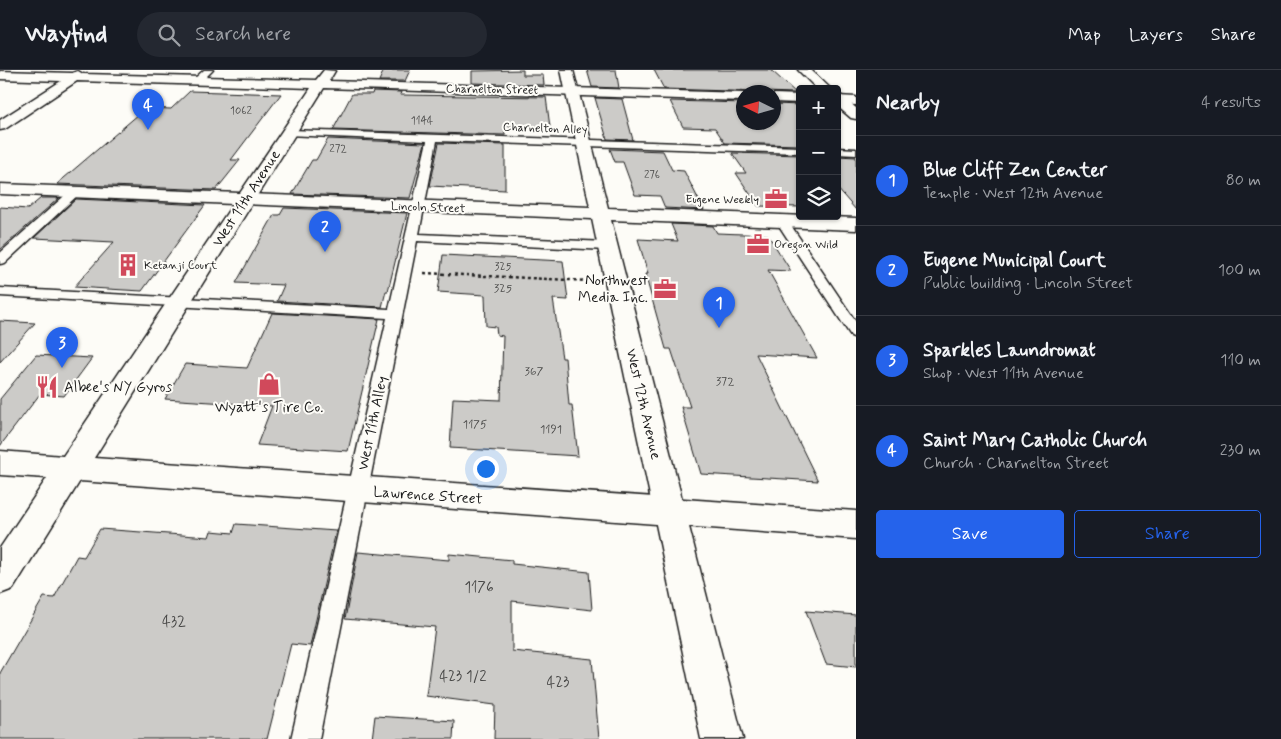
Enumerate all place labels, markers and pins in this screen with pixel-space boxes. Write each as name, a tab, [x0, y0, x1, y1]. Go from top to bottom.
pin: 4	[132, 89, 164, 130]
office icon: Eugene Weekly	[763, 186, 789, 212]
place label: Eugene Weekly	[685, 192, 759, 208]
pin: 2	[309, 211, 341, 252]
office icon: Oregon Wild	[745, 231, 771, 257]
place label: Oregon Wild	[774, 237, 838, 254]
building icon: Ketanji Court	[115, 252, 141, 278]
place label: Ketanji Court	[144, 258, 217, 274]
place label: Northwest Media Inc.	[578, 271, 649, 308]
office icon: Northwest Media Inc.	[652, 276, 678, 302]
pin: 1	[703, 287, 735, 328]
pin: 3	[46, 327, 78, 368]
shop icon: Wyatt's Tire Co.	[256, 371, 282, 397]
restaurant icon: Albee's NY Gyros	[34, 374, 60, 400]
place label: Albee's NY Gyros	[64, 378, 173, 398]
place label: Wyatt's Tire Co.	[215, 398, 323, 418]

